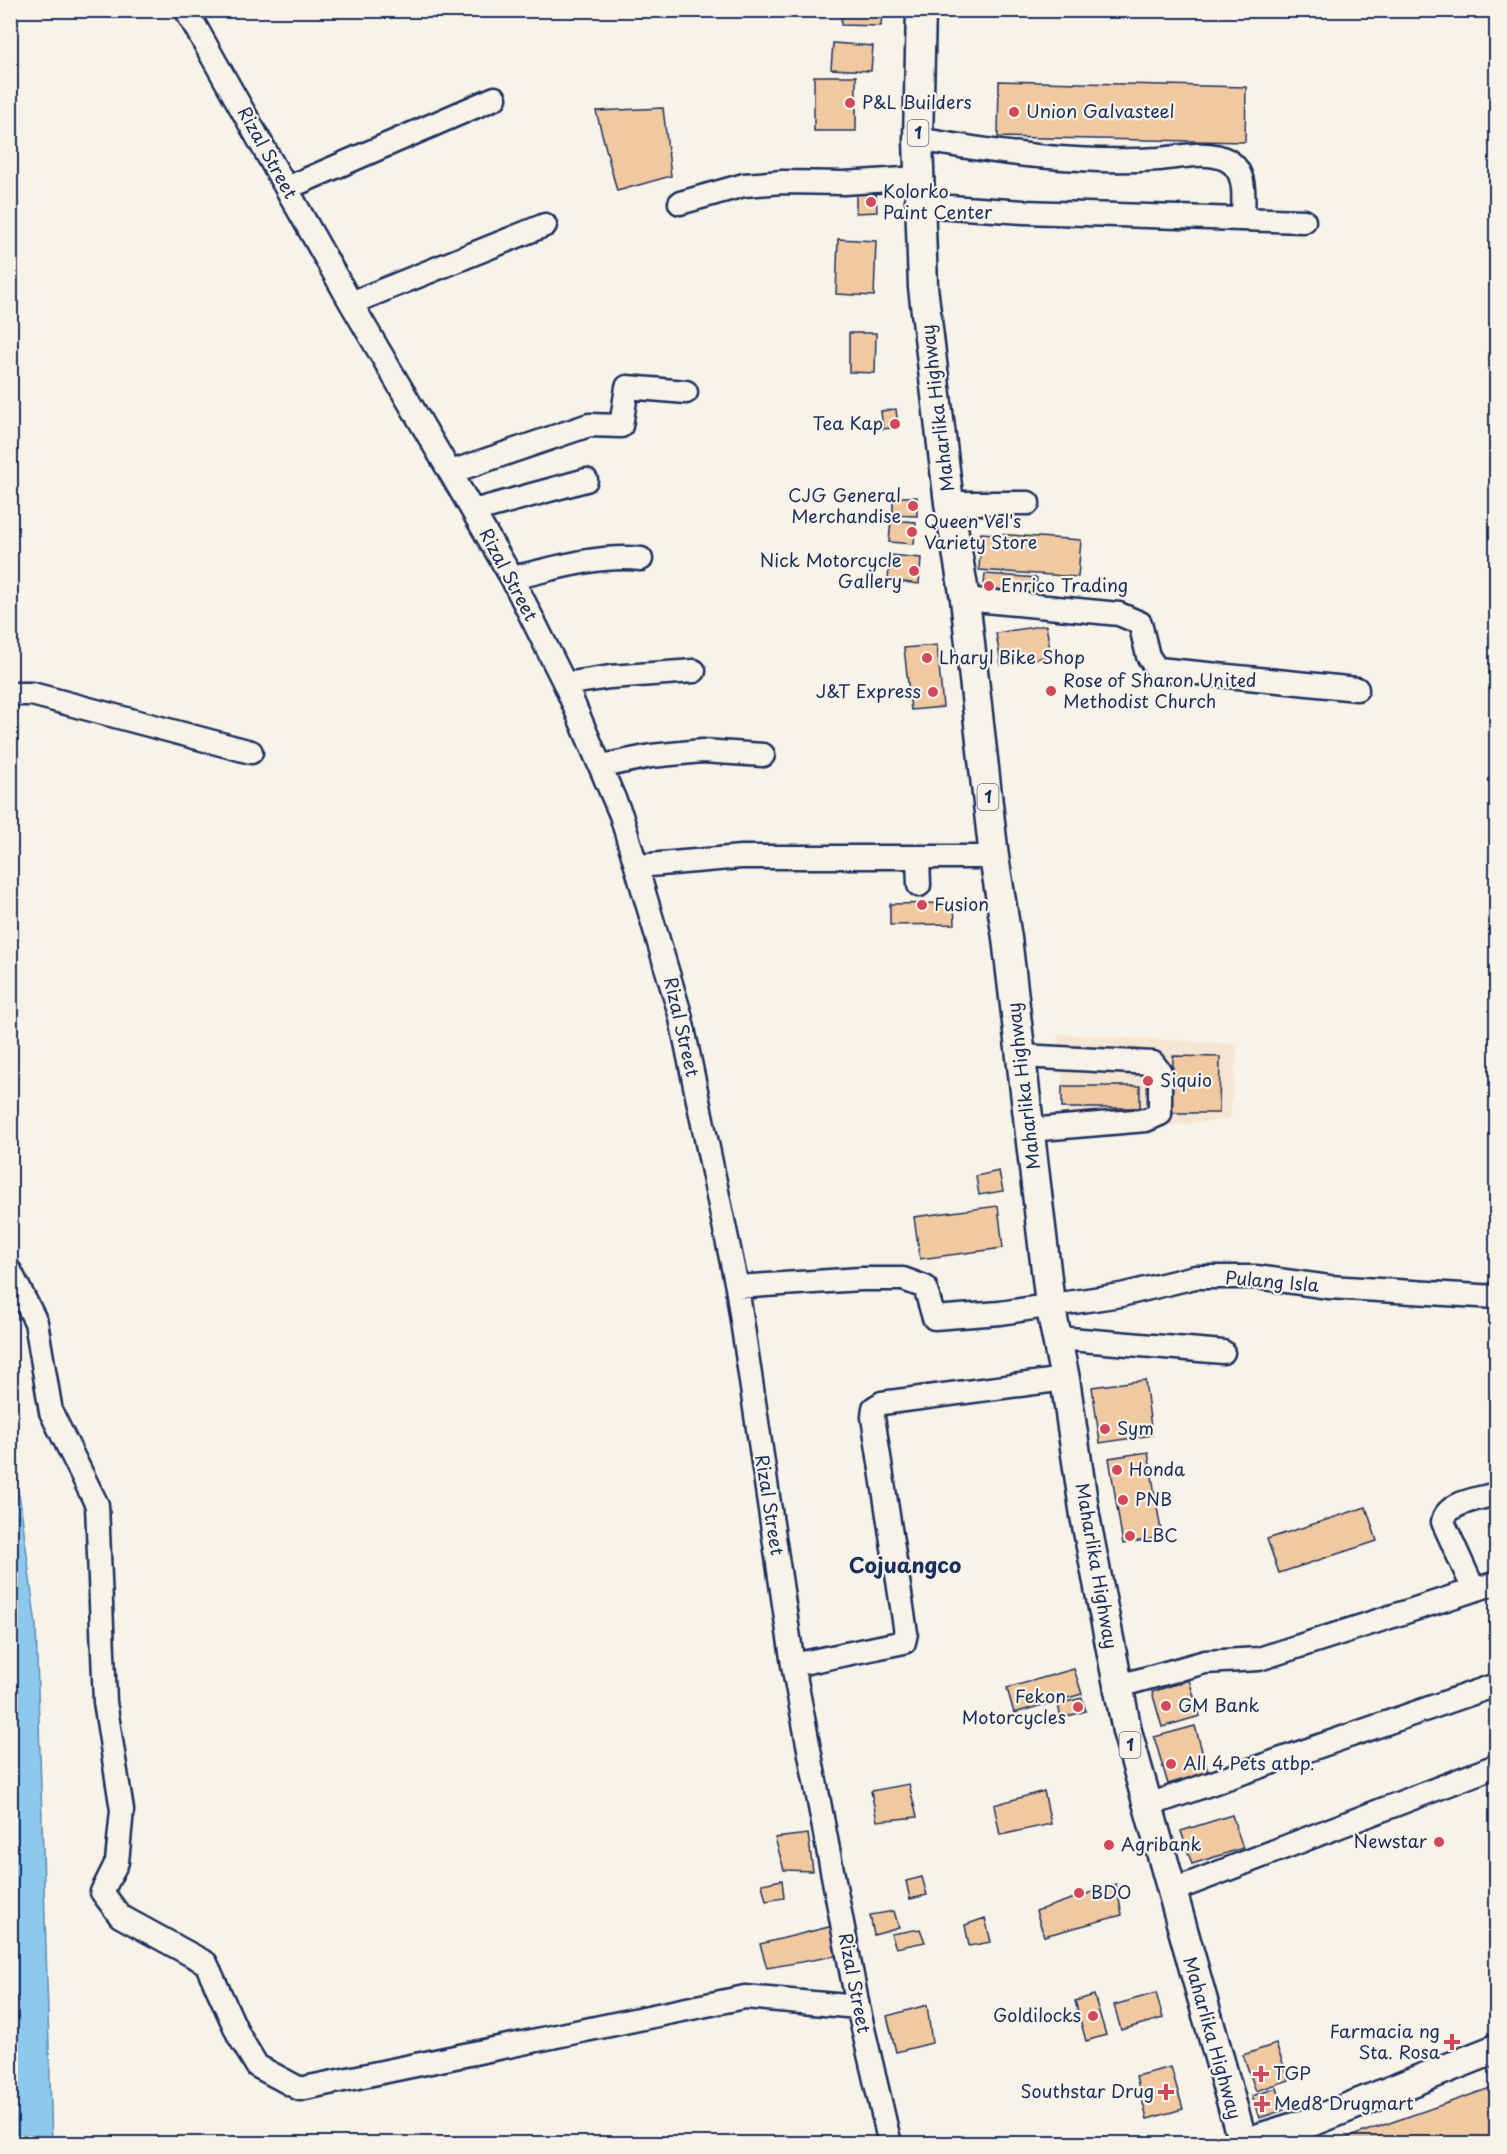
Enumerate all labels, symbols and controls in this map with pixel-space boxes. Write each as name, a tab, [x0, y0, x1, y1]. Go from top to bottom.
place label: P&L Builders	[862, 88, 972, 115]
marker: P&L Builders	[843, 96, 857, 110]
place label: Union Galvasteel	[1026, 97, 1175, 124]
street label: Rizal Street	[232, 101, 305, 203]
marker: Union Galvasteel	[1007, 105, 1021, 119]
road number: 1	[908, 120, 928, 146]
place label: Kolorko Paint Center	[883, 177, 993, 225]
marker: Kolorko Paint Center	[864, 195, 878, 209]
street label: Maharlika Highway	[913, 323, 960, 493]
place label: Tea Kap	[813, 409, 883, 436]
marker: Tea Kap	[888, 417, 902, 431]
place label: CJG General Merchandise	[788, 481, 901, 529]
marker: CJG General Merchandise	[906, 499, 920, 513]
place label: Queen Vel's Variety Store	[924, 507, 1037, 555]
street label: Rizal Street	[473, 523, 545, 626]
marker: Queen Vel's Variety Store	[905, 525, 919, 539]
place label: Nick Motorcycle Gallery	[759, 546, 902, 594]
marker: Nick Motorcycle Gallery	[907, 564, 921, 578]
place label: Enrico Trading	[1001, 571, 1128, 598]
marker: Enrico Trading	[982, 579, 996, 593]
place label: Lharyl Bike Shop	[939, 643, 1085, 670]
marker: Lharyl Bike Shop	[920, 651, 934, 665]
place label: Rose of Sharon United Methodist Church	[1063, 666, 1256, 714]
place label: J&T Express	[816, 677, 921, 704]
marker: Rose of Sharon United Methodist Church	[1044, 684, 1058, 698]
marker: J&T Express	[926, 685, 940, 699]
road number: 1	[978, 784, 998, 810]
place label: Fusion	[934, 890, 989, 917]
marker: Fusion	[915, 898, 929, 912]
street label: Rizal Street	[658, 974, 707, 1079]
street label: Maharlika Highway	[999, 1001, 1046, 1171]
place label: Siquio	[1160, 1066, 1212, 1093]
marker: Siquio	[1141, 1074, 1155, 1088]
street label: Pulang Isla	[1224, 1263, 1321, 1298]
place label: Sym	[1117, 1414, 1154, 1441]
marker: Sym	[1098, 1422, 1112, 1436]
street label: Rizal Street	[749, 1452, 792, 1557]
place label: Honda	[1129, 1455, 1185, 1482]
marker: Honda	[1110, 1463, 1124, 1477]
street label: Maharlika Highway	[1070, 1481, 1125, 1651]
place label: PNB	[1135, 1485, 1172, 1512]
marker: PNB	[1116, 1493, 1130, 1507]
place label: LBC	[1142, 1521, 1178, 1548]
marker: LBC	[1123, 1529, 1137, 1543]
district label: Cojuangco	[849, 1548, 961, 1580]
place label: Fekon Motorcycles	[962, 1682, 1066, 1730]
place label: GM Bank	[1178, 1691, 1260, 1718]
marker: GM Bank	[1159, 1699, 1173, 1713]
marker: Fekon Motorcycles	[1071, 1700, 1085, 1714]
road number: 1	[1120, 1732, 1140, 1758]
place label: All 4 Pets atbp.	[1183, 1749, 1315, 1776]
marker: All 4 Pets atbp.	[1164, 1757, 1178, 1771]
place label: Newstar	[1353, 1827, 1428, 1854]
place label: Agribank	[1121, 1830, 1202, 1857]
marker: Newstar	[1432, 1835, 1446, 1849]
marker: Agribank	[1102, 1838, 1116, 1852]
place label: BDO	[1091, 1878, 1131, 1905]
marker: BDO	[1072, 1886, 1086, 1900]
street label: Rizal Street	[833, 1930, 878, 2035]
street label: Maharlika Highway	[1177, 1953, 1250, 2122]
place label: Goldilocks	[993, 2001, 1081, 2028]
marker: Goldilocks	[1086, 2009, 1100, 2023]
place label: Farmacia ng Sta. Rosa	[1329, 2017, 1441, 2065]
marker: Farmacia ng Sta. Rosa	[1445, 2035, 1459, 2049]
place label: TGP	[1273, 2059, 1311, 2086]
marker: TGP	[1254, 2067, 1268, 2081]
place label: Southstar Drug	[1020, 2077, 1154, 2104]
marker: Southstar Drug	[1159, 2085, 1173, 2099]
place label: Med8 Drugmart	[1274, 2089, 1414, 2116]
marker: Med8 Drugmart	[1255, 2097, 1269, 2111]

